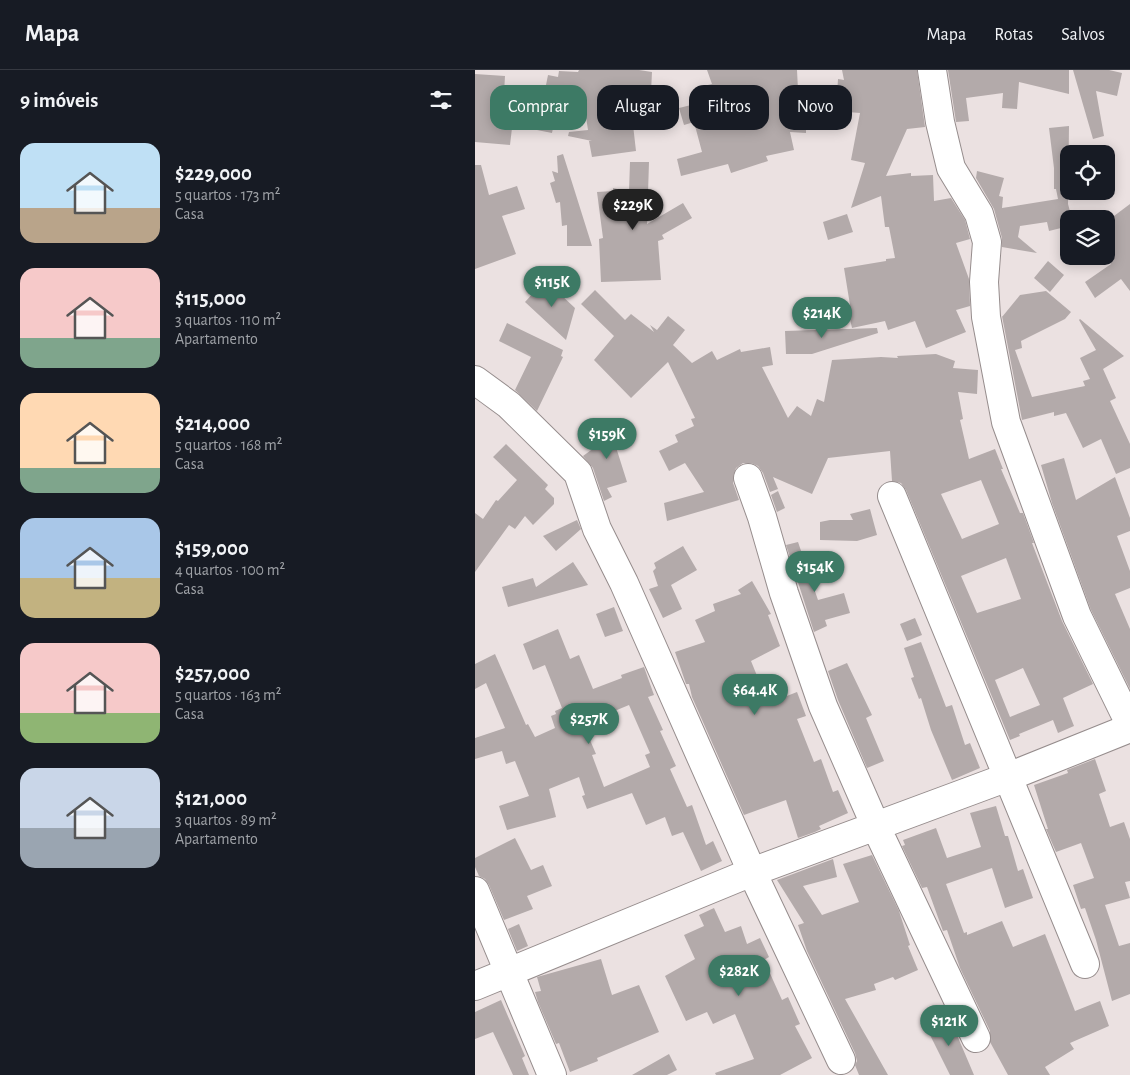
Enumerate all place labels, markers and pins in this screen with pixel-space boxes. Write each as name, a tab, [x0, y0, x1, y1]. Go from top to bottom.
pin: $229K	[598, 189, 668, 231]
pin: $115K	[517, 266, 587, 308]
pin: $214K	[787, 296, 857, 339]
pin: $159K	[572, 418, 642, 460]
pin: $154K	[780, 550, 850, 593]
pin: $64.4K	[714, 674, 796, 716]
pin: $257K	[554, 702, 624, 745]
pin: $282K	[704, 954, 774, 997]
pin: $121K	[914, 1004, 984, 1047]

